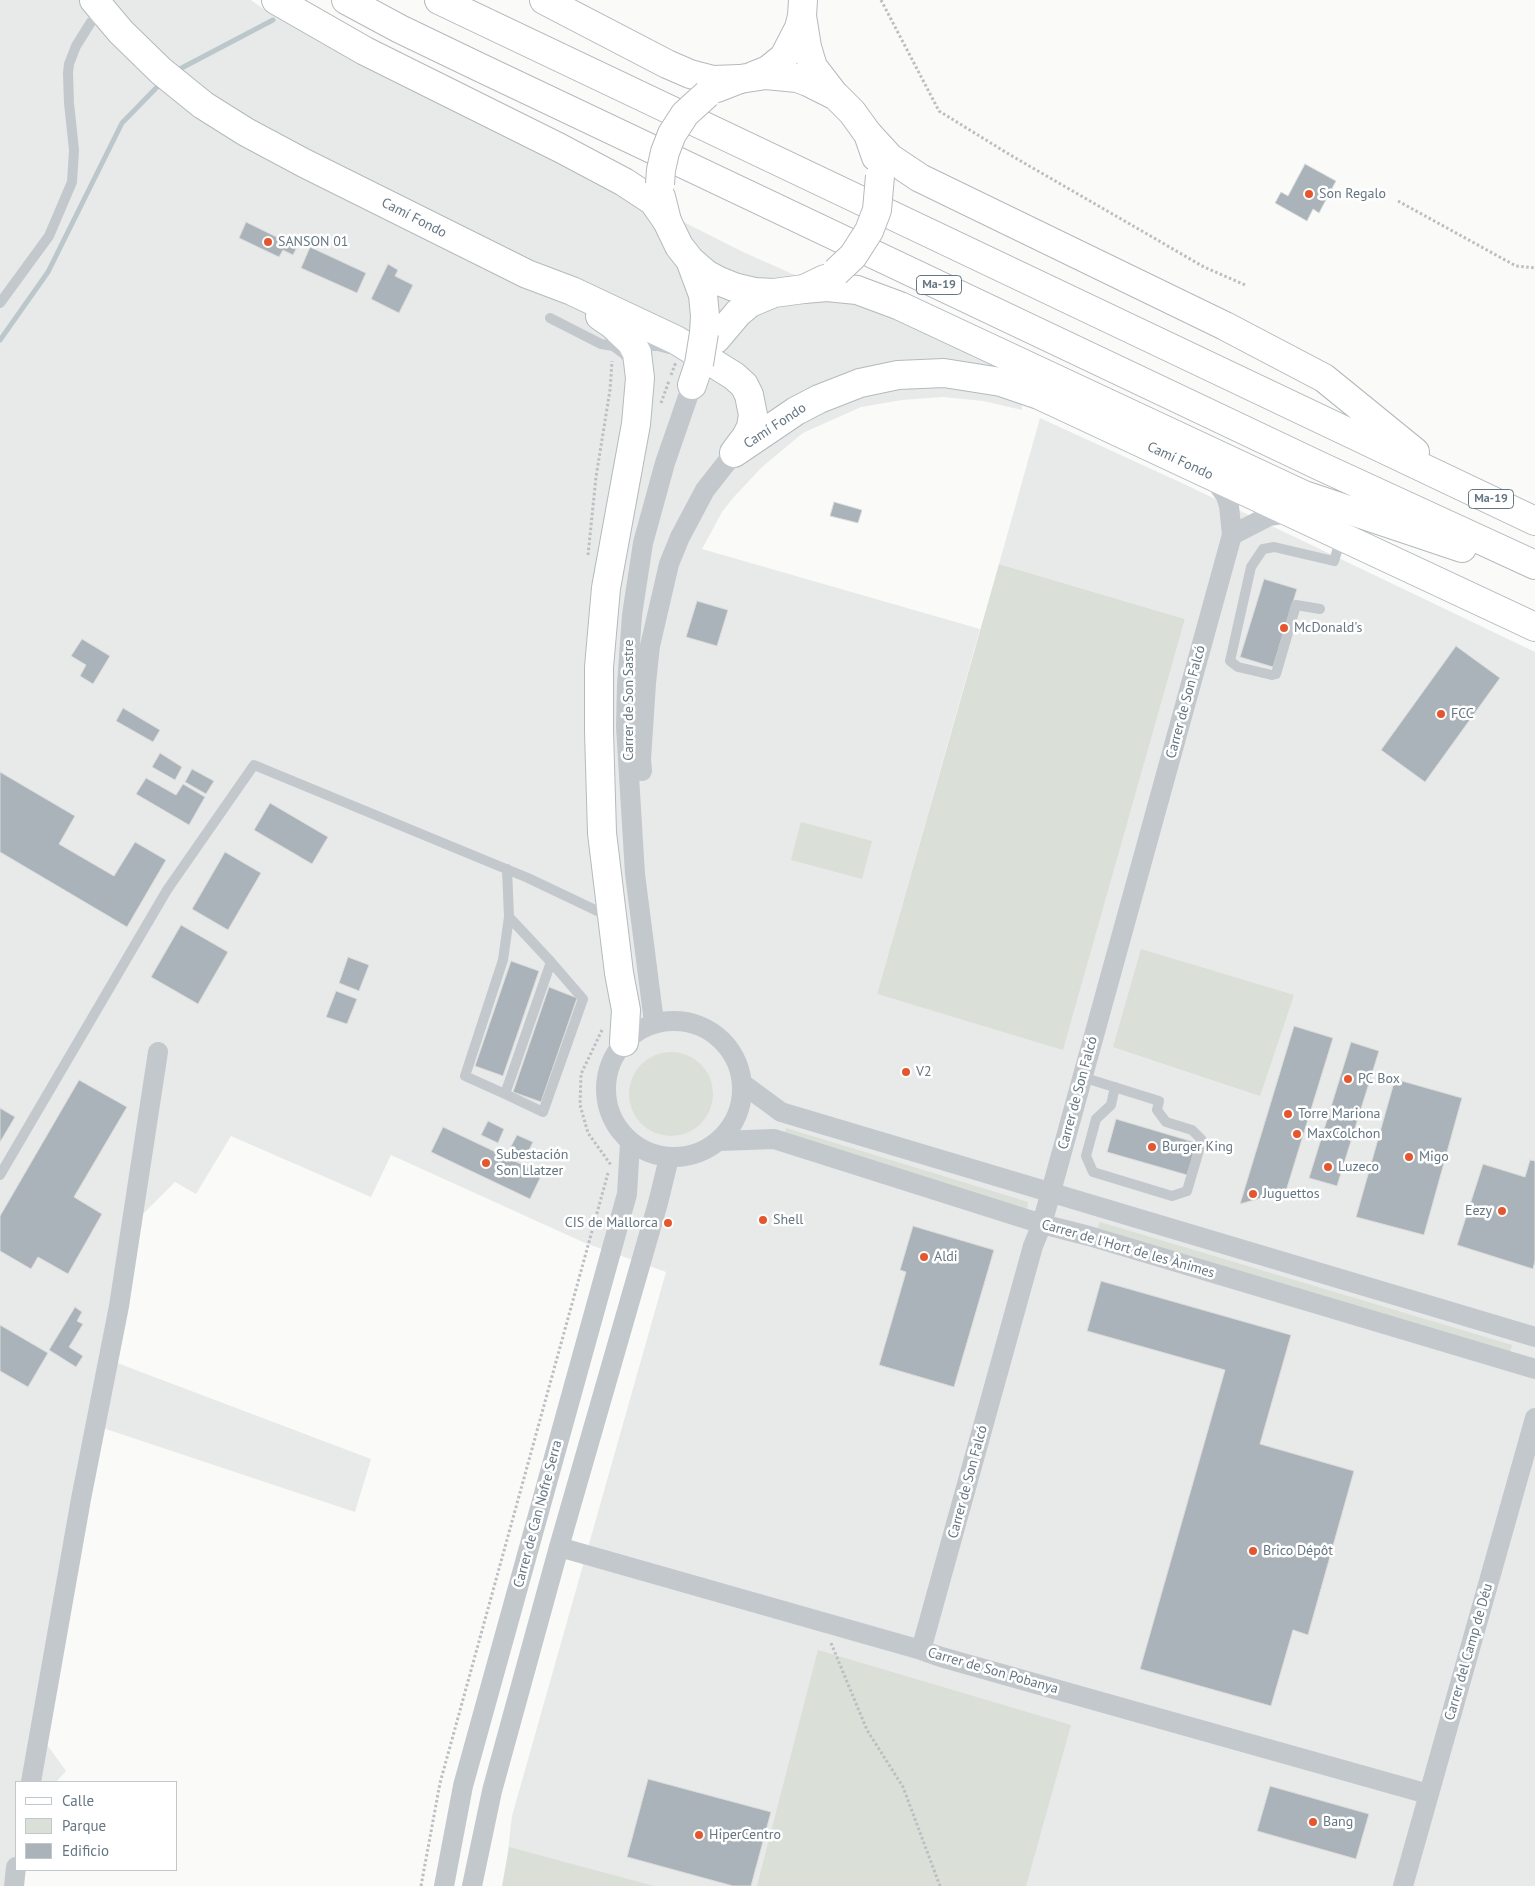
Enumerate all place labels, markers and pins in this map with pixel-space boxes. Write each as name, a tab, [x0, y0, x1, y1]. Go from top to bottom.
place label: Son Regalo	[1319, 186, 1386, 202]
marker: Son Regalo	[1303, 188, 1315, 200]
place label: SANSON 01	[278, 234, 348, 250]
marker: SANSON 01	[262, 236, 274, 248]
place label: McDonald's	[1294, 620, 1362, 636]
marker: McDonald's	[1278, 622, 1290, 634]
place label: FCC	[1451, 706, 1474, 722]
marker: FCC	[1435, 708, 1447, 720]
place label: V2	[916, 1064, 932, 1080]
marker: V2	[900, 1066, 912, 1078]
place label: PC Box	[1358, 1071, 1400, 1087]
marker: PC Box	[1342, 1073, 1354, 1085]
place label: Torre Mariona	[1298, 1106, 1380, 1122]
marker: Torre Mariona	[1282, 1108, 1294, 1120]
place label: MaxColchon	[1307, 1126, 1380, 1142]
marker: MaxColchon	[1291, 1128, 1303, 1140]
place label: Burger King	[1162, 1139, 1233, 1155]
marker: Burger King	[1146, 1141, 1158, 1153]
place label: Subestación Son Llatzer	[496, 1147, 568, 1180]
place label: Migo	[1419, 1149, 1449, 1165]
marker: Migo	[1403, 1151, 1415, 1163]
marker: Subestación Son Llatzer	[480, 1157, 492, 1169]
place label: Luzeco	[1338, 1159, 1379, 1175]
marker: Luzeco	[1322, 1161, 1334, 1173]
place label: Juguettos	[1263, 1186, 1320, 1202]
marker: Juguettos	[1247, 1188, 1259, 1200]
place label: Eezy	[1465, 1203, 1492, 1219]
marker: Eezy	[1496, 1205, 1508, 1217]
place label: Shell	[773, 1212, 803, 1228]
marker: Shell	[757, 1214, 769, 1226]
place label: CIS de Mallorca	[565, 1215, 658, 1231]
marker: CIS de Mallorca	[662, 1217, 674, 1229]
place label: Aldi	[934, 1249, 958, 1265]
marker: Aldi	[918, 1251, 930, 1263]
place label: Brico Dépôt	[1263, 1543, 1333, 1559]
marker: Brico Dépôt	[1247, 1545, 1259, 1557]
place label: Bang	[1323, 1814, 1353, 1830]
marker: Bang	[1307, 1816, 1319, 1828]
place label: HiperCentro	[709, 1827, 781, 1843]
marker: HiperCentro	[693, 1829, 705, 1841]

